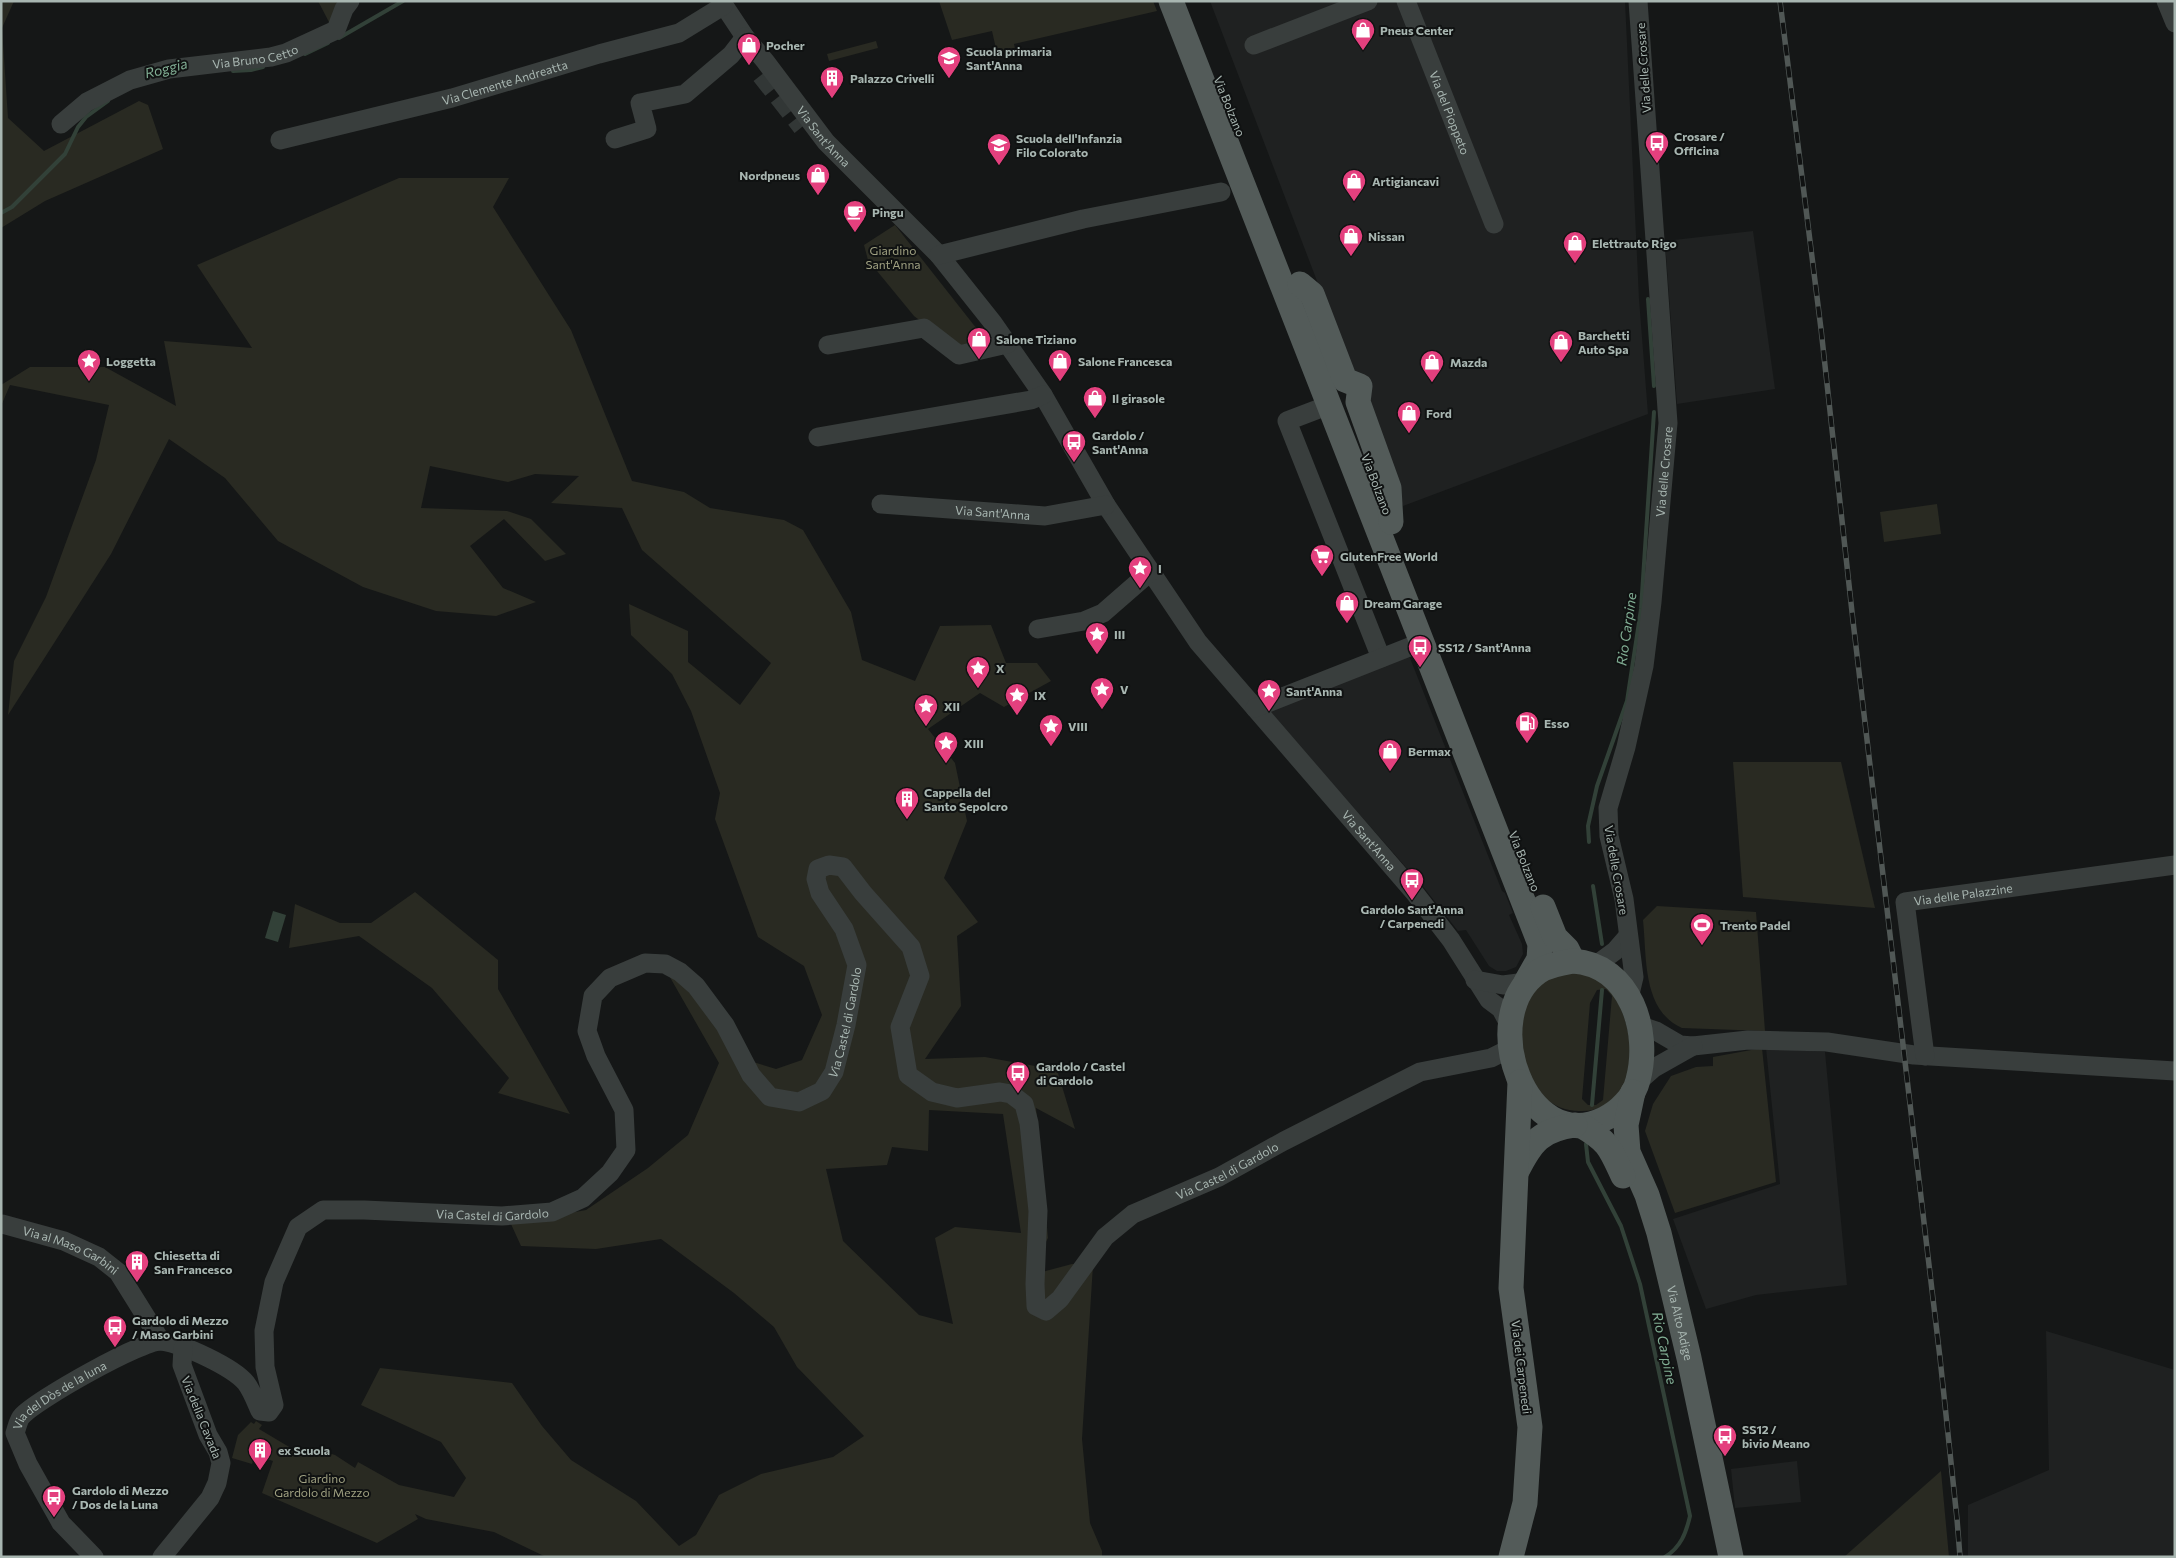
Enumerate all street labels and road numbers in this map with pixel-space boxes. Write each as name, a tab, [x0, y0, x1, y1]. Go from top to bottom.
street label: Via delle Crosare	[1633, 22, 1653, 114]
street label: Via Bruno Cetto	[212, 41, 300, 71]
street label: Via Clemente Andreatta	[440, 57, 569, 107]
street label: Via del Pioppeto	[1427, 69, 1473, 157]
street label: Via Bolzano	[1211, 74, 1249, 138]
street label: Via Sant'Anna	[794, 103, 853, 169]
street label: Via delle Crosare	[1653, 426, 1675, 517]
street label: Via Bolzano	[1359, 452, 1395, 516]
street label: Via Sant'Anna	[955, 502, 1031, 522]
street label: Via Sant'Anna	[1339, 807, 1399, 873]
street label: Via delle Crosare	[1602, 824, 1632, 916]
street label: Via Bolzano	[1506, 829, 1544, 893]
street label: Via delle Palazzine	[1913, 880, 2013, 908]
street label: Via Castel di Gardolo	[825, 966, 863, 1080]
street label: Via Castel di Gardolo	[1174, 1139, 1281, 1202]
street label: Via Castel di Gardolo	[436, 1205, 549, 1223]
street label: Via al Maso Garbini	[21, 1223, 122, 1277]
street label: Via Alto Adige	[1665, 1284, 1696, 1362]
street label: Via dei Carpenedi	[1509, 1319, 1535, 1415]
street label: Via del Dòs de la luna	[10, 1358, 108, 1431]
street label: Via della Cavada	[179, 1374, 225, 1460]

